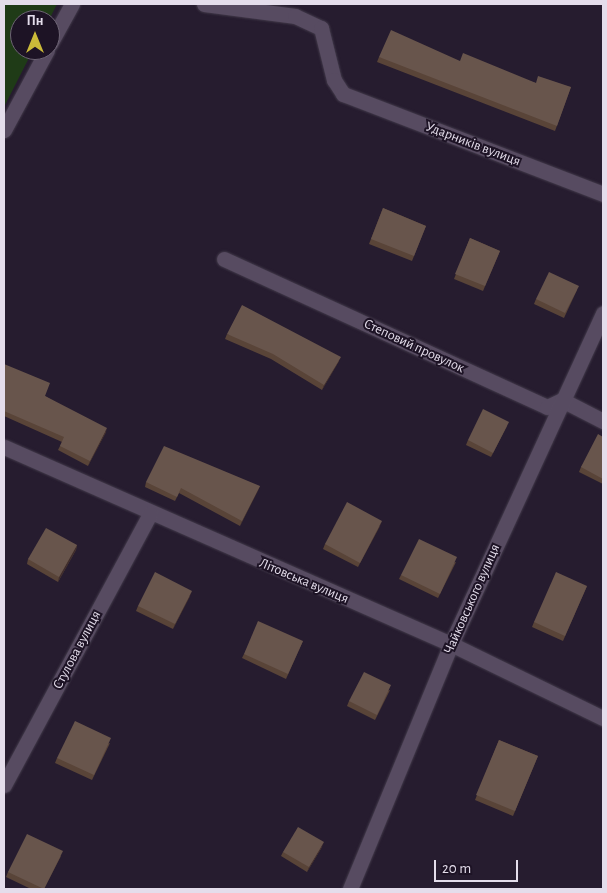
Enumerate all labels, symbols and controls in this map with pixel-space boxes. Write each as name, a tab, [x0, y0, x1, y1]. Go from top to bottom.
north arrow	[10, 10, 60, 60]
text: Пн	[26, 14, 44, 28]
street label: Ударників вулиця	[423, 118, 523, 170]
street label: Степовий провулок	[361, 315, 467, 377]
street label: Чайковського вулиця	[440, 541, 504, 657]
street label: Літовська вулиця	[257, 555, 351, 607]
street label: Стулова вулиця	[49, 608, 105, 692]
scale bar	[437, 850, 521, 882]
text: 20 m	[442, 861, 471, 876]

